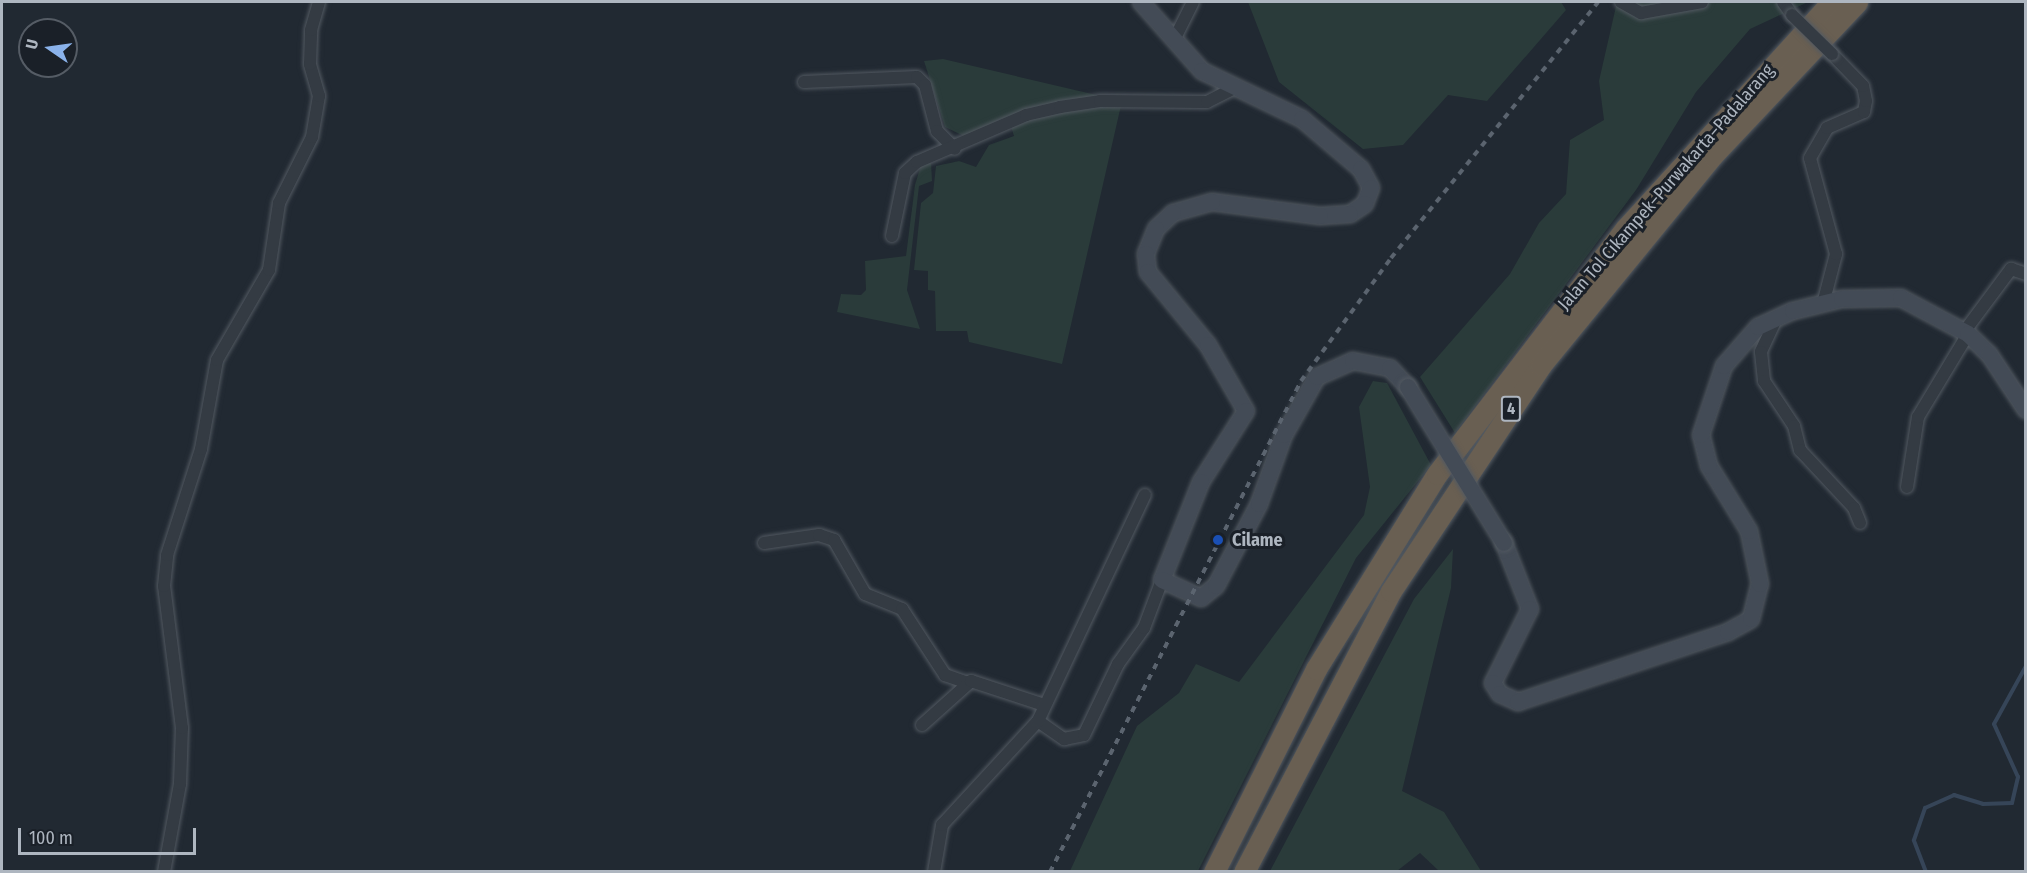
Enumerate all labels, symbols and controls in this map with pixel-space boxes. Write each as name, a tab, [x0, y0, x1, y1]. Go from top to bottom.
north arrow	[18, 18, 78, 78]
text: U	[22, 38, 42, 51]
street label: Jalan Tol Cikampek–Purwakarta–Padalarang	[1553, 60, 1779, 314]
road number: 4	[1500, 396, 1522, 422]
place label: Cilame	[1232, 529, 1283, 551]
marker: Cilame	[1209, 531, 1227, 549]
scale bar	[21, 816, 200, 854]
text: 100 m	[29, 827, 73, 849]

